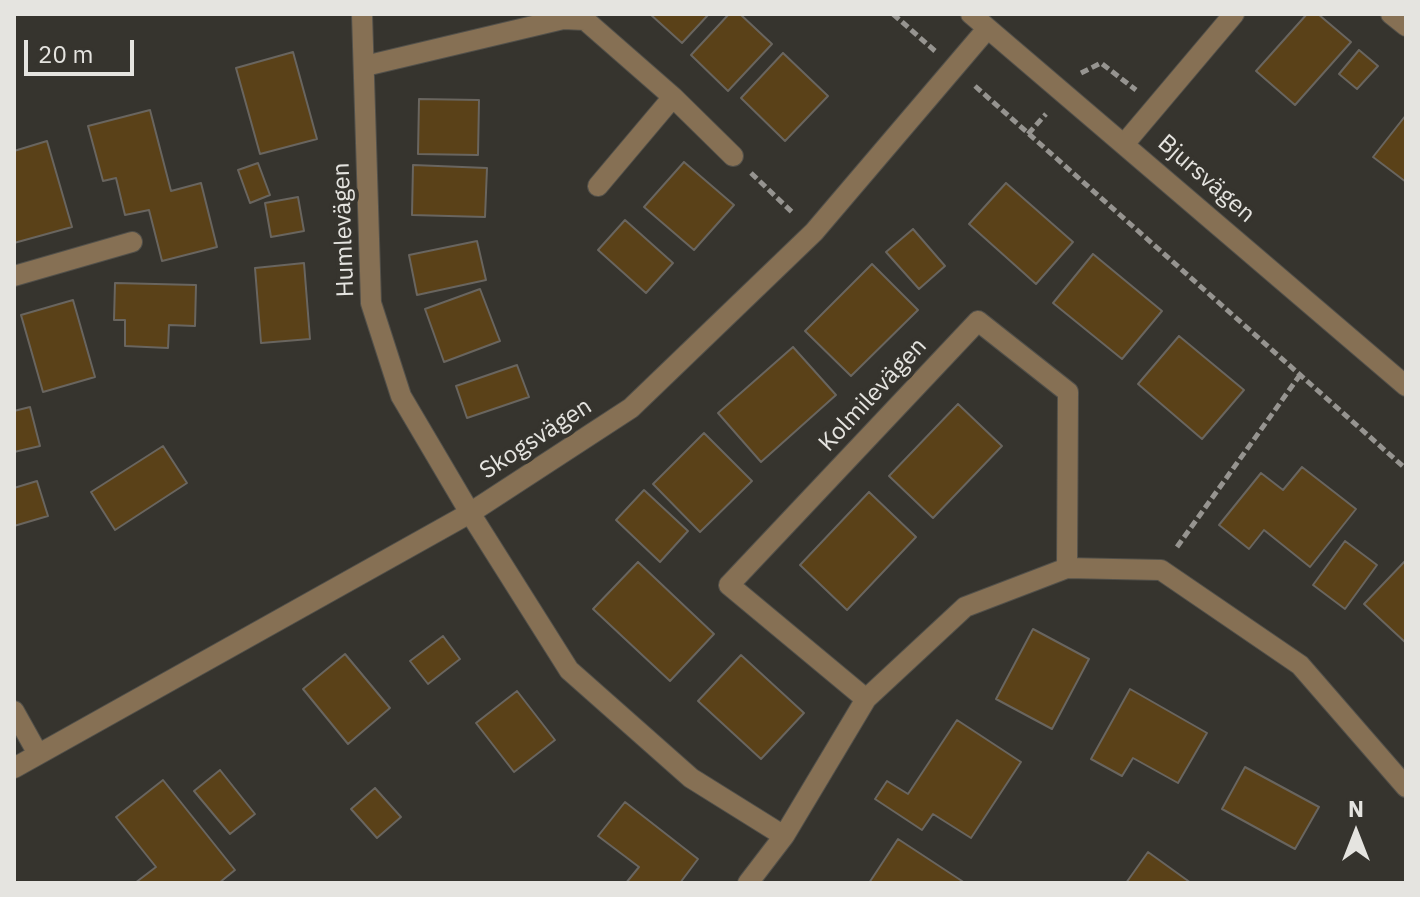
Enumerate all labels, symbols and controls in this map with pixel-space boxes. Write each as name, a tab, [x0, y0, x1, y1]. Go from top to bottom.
scale bar	[28, 24, 138, 74]
text: 20 m	[38, 38, 93, 70]
street label: Bjursvägen	[1152, 129, 1260, 229]
street label: Humlevägen	[327, 162, 361, 298]
street label: Kolmilevägen	[813, 332, 933, 458]
street label: Skogsvägen	[475, 392, 597, 486]
north arrow	[1316, 793, 1396, 873]
text: N	[1348, 794, 1364, 823]

